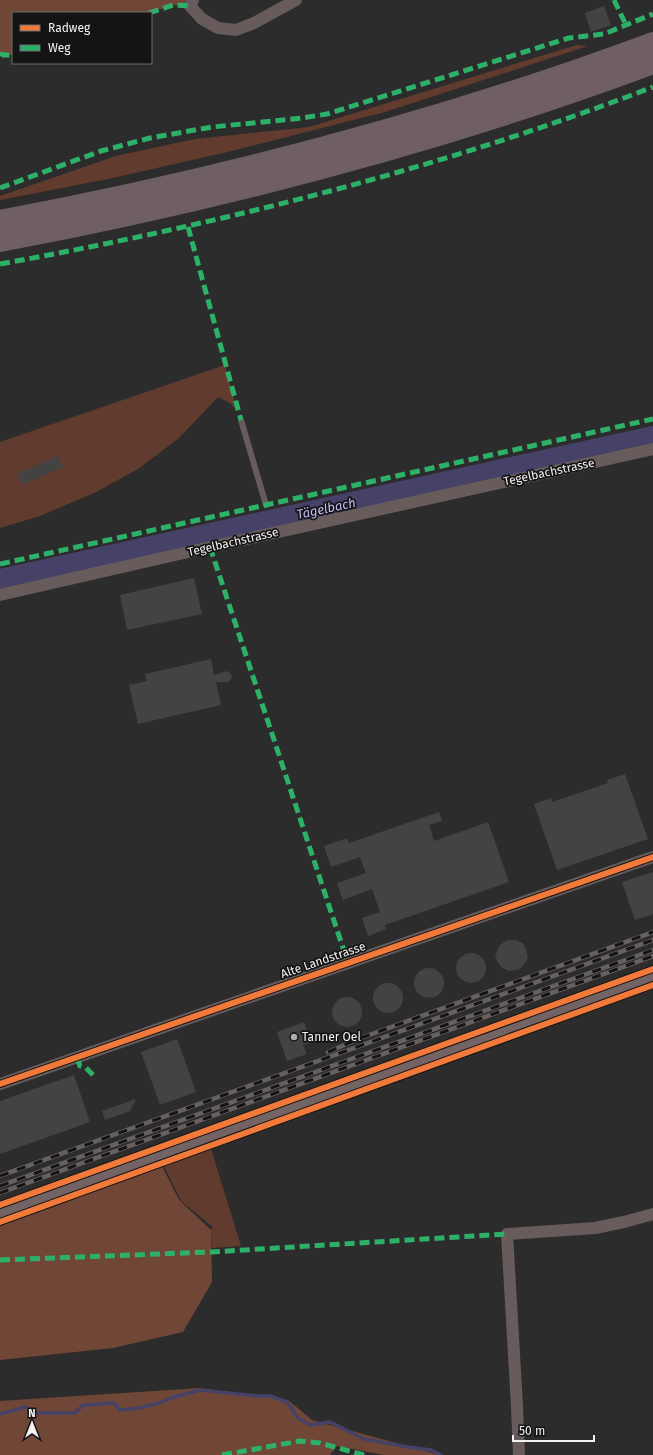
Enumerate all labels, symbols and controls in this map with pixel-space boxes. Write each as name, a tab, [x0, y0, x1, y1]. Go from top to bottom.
legend	[12, 12, 152, 64]
text: Radweg	[48, 21, 91, 35]
text: Weg	[48, 41, 71, 55]
street label: Tegelbachstrasse	[502, 456, 596, 488]
water label: Tägelbach	[295, 495, 357, 522]
street label: Tegelbachstrasse	[186, 525, 280, 559]
street label: Alte Landstrasse	[279, 939, 367, 981]
place label: Tanner Oel	[302, 1030, 361, 1044]
marker: Tanner Oel	[289, 1032, 299, 1042]
north arrow	[12, 1403, 52, 1443]
text: N	[28, 1407, 36, 1420]
scale bar	[513, 1417, 594, 1443]
text: 50 m	[519, 1424, 545, 1438]

